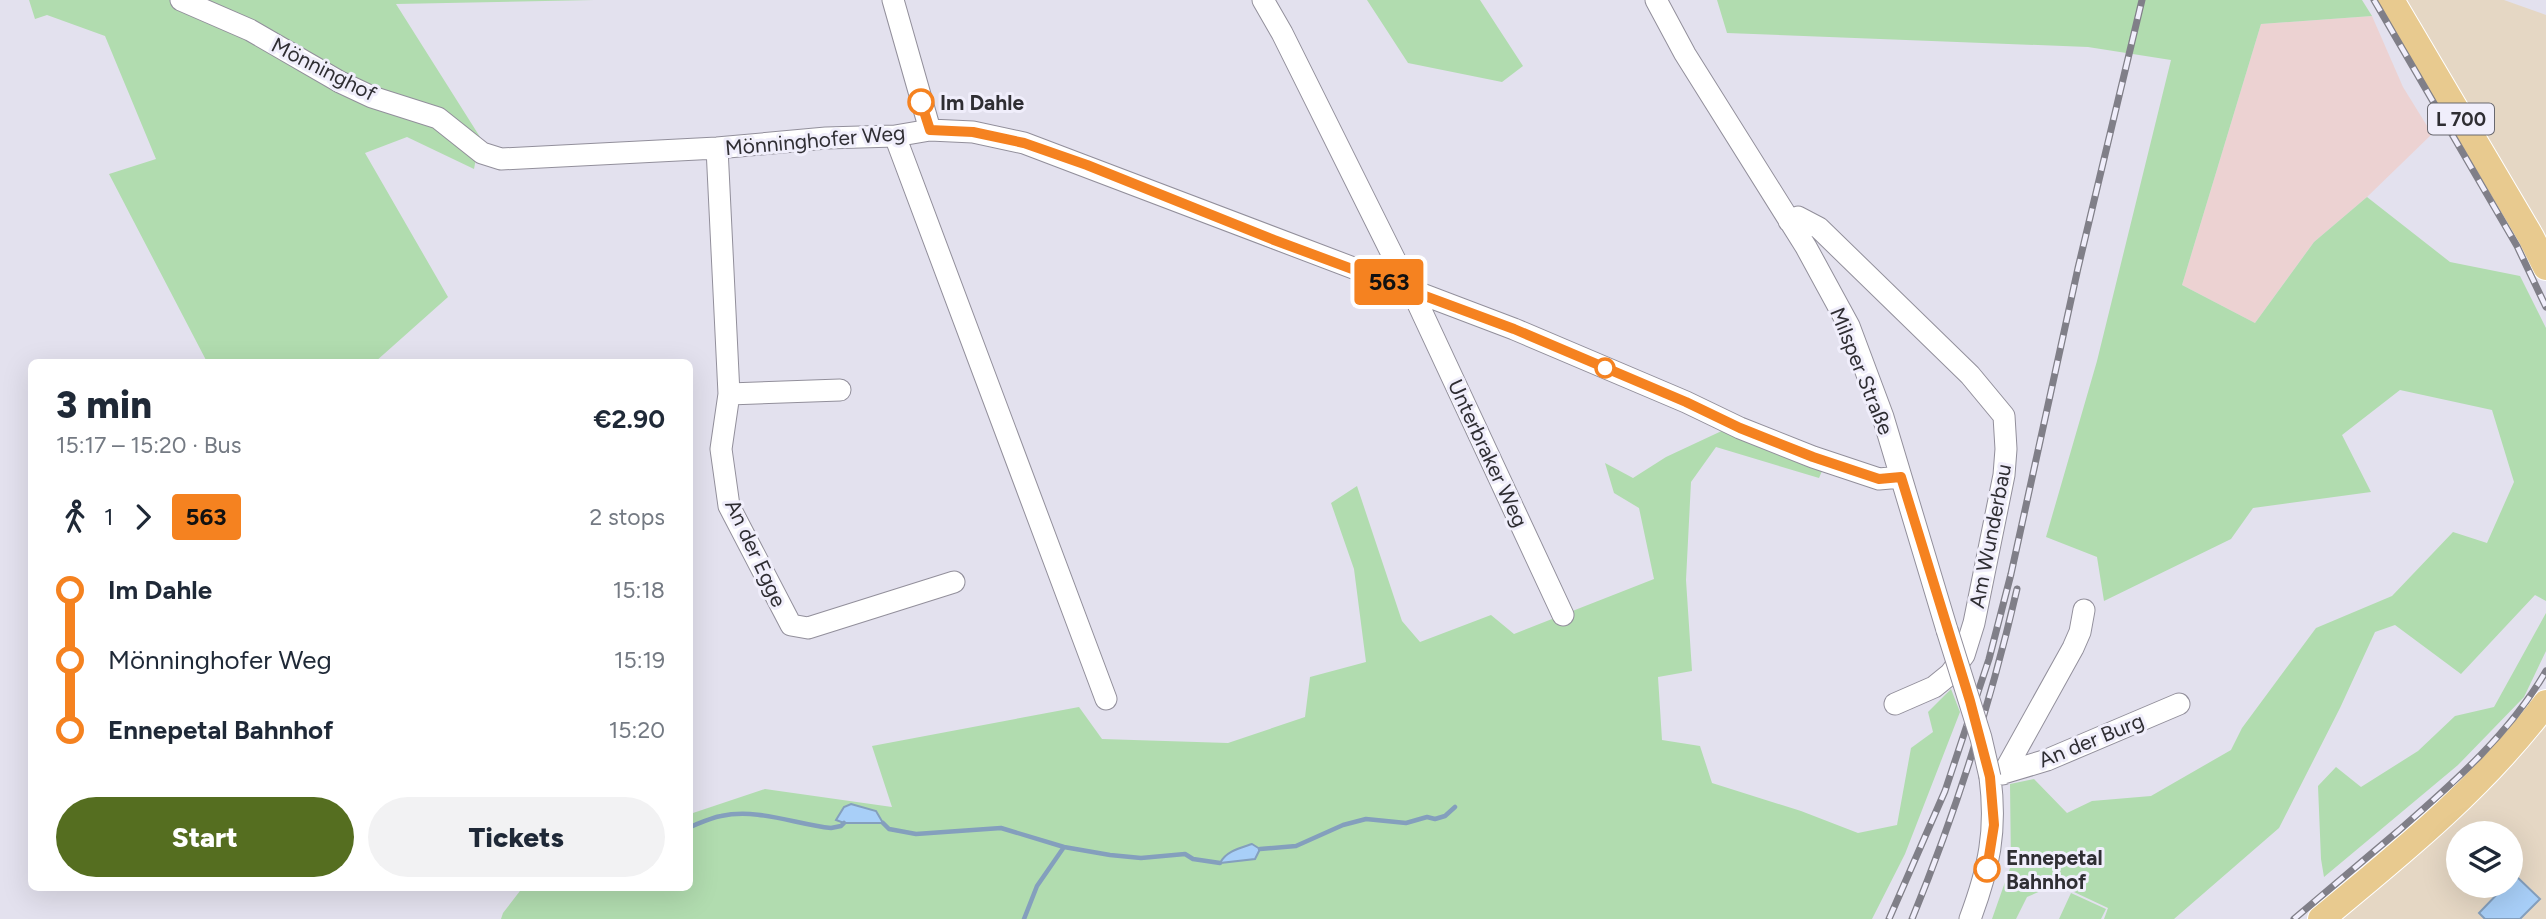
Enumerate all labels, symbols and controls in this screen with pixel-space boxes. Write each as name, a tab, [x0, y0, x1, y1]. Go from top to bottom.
street label: Mönninghof	[268, 32, 381, 106]
marker: Im Dahle	[908, 89, 934, 115]
place label: Im Dahle	[940, 90, 1024, 115]
road number: L 700	[2428, 104, 2494, 134]
street label: Mönninghofer Weg	[724, 120, 906, 160]
line badge: 563	[1349, 259, 1429, 305]
text: 563	[1368, 267, 1410, 296]
street label: Milsper Straße	[1825, 304, 1899, 438]
unlabelled marker	[1595, 358, 1615, 378]
street label: Unterbraker Weg	[1443, 375, 1533, 531]
text: 3 min	[56, 382, 152, 428]
text: €2.90	[593, 403, 665, 435]
text: 15:17 – 15:20 · Bus	[56, 431, 241, 459]
street label: Am Wunderbau	[1964, 462, 2016, 610]
street label: An der Egge	[720, 495, 792, 611]
icon: walk	[56, 498, 94, 536]
icon: forward	[124, 498, 162, 536]
text: 563	[186, 502, 227, 531]
text: 1	[104, 503, 114, 531]
text: 2 stops	[589, 503, 665, 531]
text: Im Dahle	[108, 574, 212, 606]
text: 15:18	[613, 576, 665, 604]
text: Mönninghofer Weg	[108, 644, 332, 676]
text: 15:19	[614, 646, 665, 674]
street label: An der Burg	[2035, 708, 2147, 772]
text: Ennepetal Bahnhof	[108, 714, 333, 746]
text: 15:20	[609, 716, 665, 744]
button: Start	[56, 797, 354, 877]
button: Tickets	[368, 797, 665, 877]
map controls	[2446, 821, 2523, 898]
button: layers	[2446, 821, 2523, 898]
place label: Ennepetal Bahnhof	[2006, 845, 2103, 894]
marker: Ennepetal Bahnhof	[1974, 856, 2000, 882]

